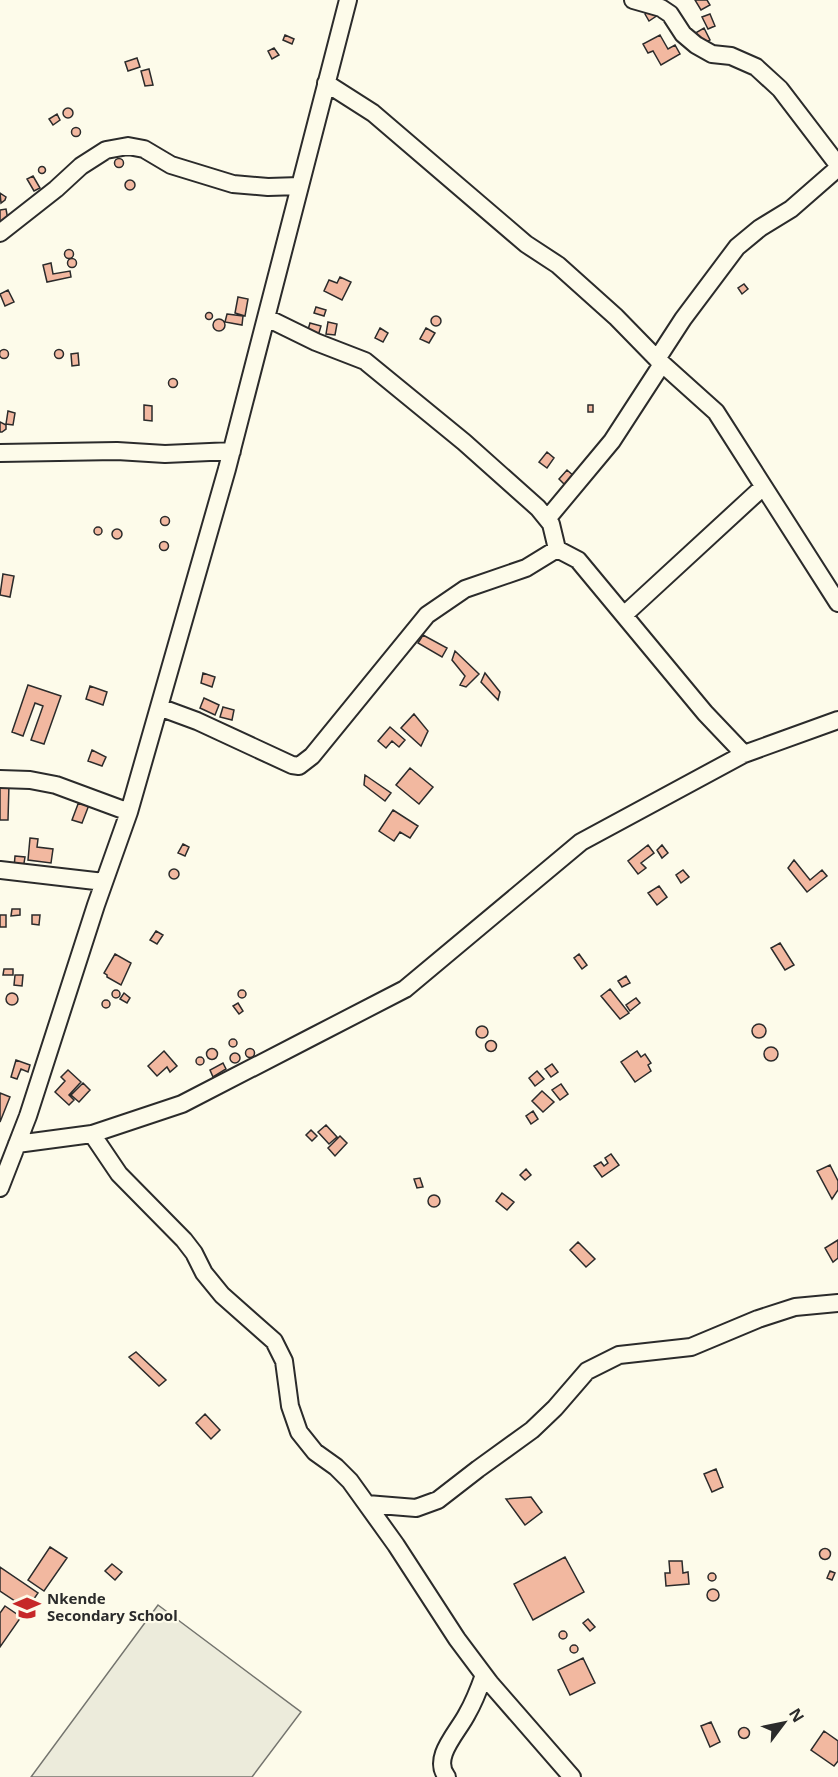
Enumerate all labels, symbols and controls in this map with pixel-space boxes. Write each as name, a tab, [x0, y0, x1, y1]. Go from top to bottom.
place label: Nkende Secondary School	[47, 1588, 178, 1625]
school or university icon: Nkende Secondary School	[12, 1593, 42, 1623]
north arrow	[754, 1693, 814, 1753]
text: N	[784, 1704, 809, 1726]

